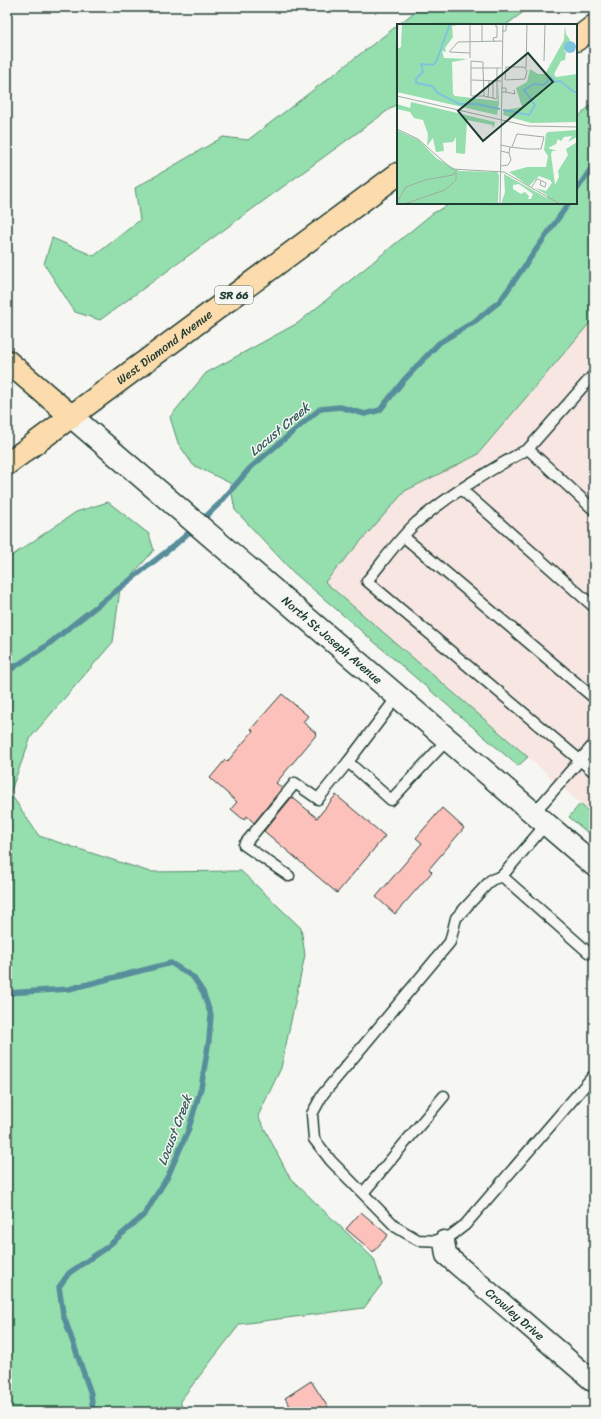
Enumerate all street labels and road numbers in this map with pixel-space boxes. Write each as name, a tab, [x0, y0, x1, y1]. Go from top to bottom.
road number: SR 66	[215, 286, 253, 304]
street label: West Diamond Avenue	[111, 304, 218, 391]
street label: North St Joseph Avenue	[276, 590, 388, 690]
street label: Crowley Drive	[480, 1282, 550, 1346]

